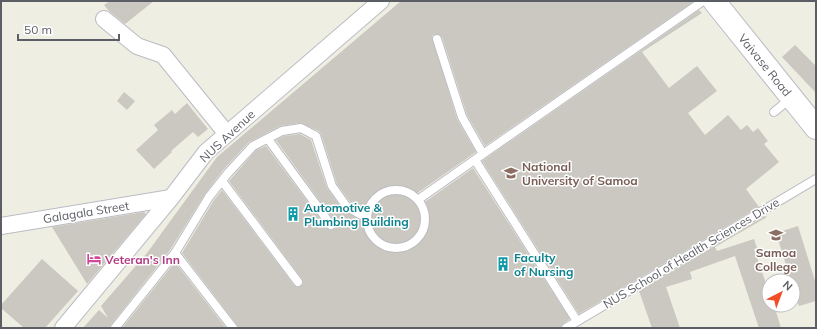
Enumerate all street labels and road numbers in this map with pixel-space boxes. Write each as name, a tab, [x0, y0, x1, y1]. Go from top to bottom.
street label: Vaivase Road	[735, 31, 795, 99]
street label: NUS Avenue	[196, 107, 258, 165]
street label: NUS School of Health Sciences Drive	[600, 194, 782, 312]
street label: Galagala Street	[42, 198, 130, 226]

